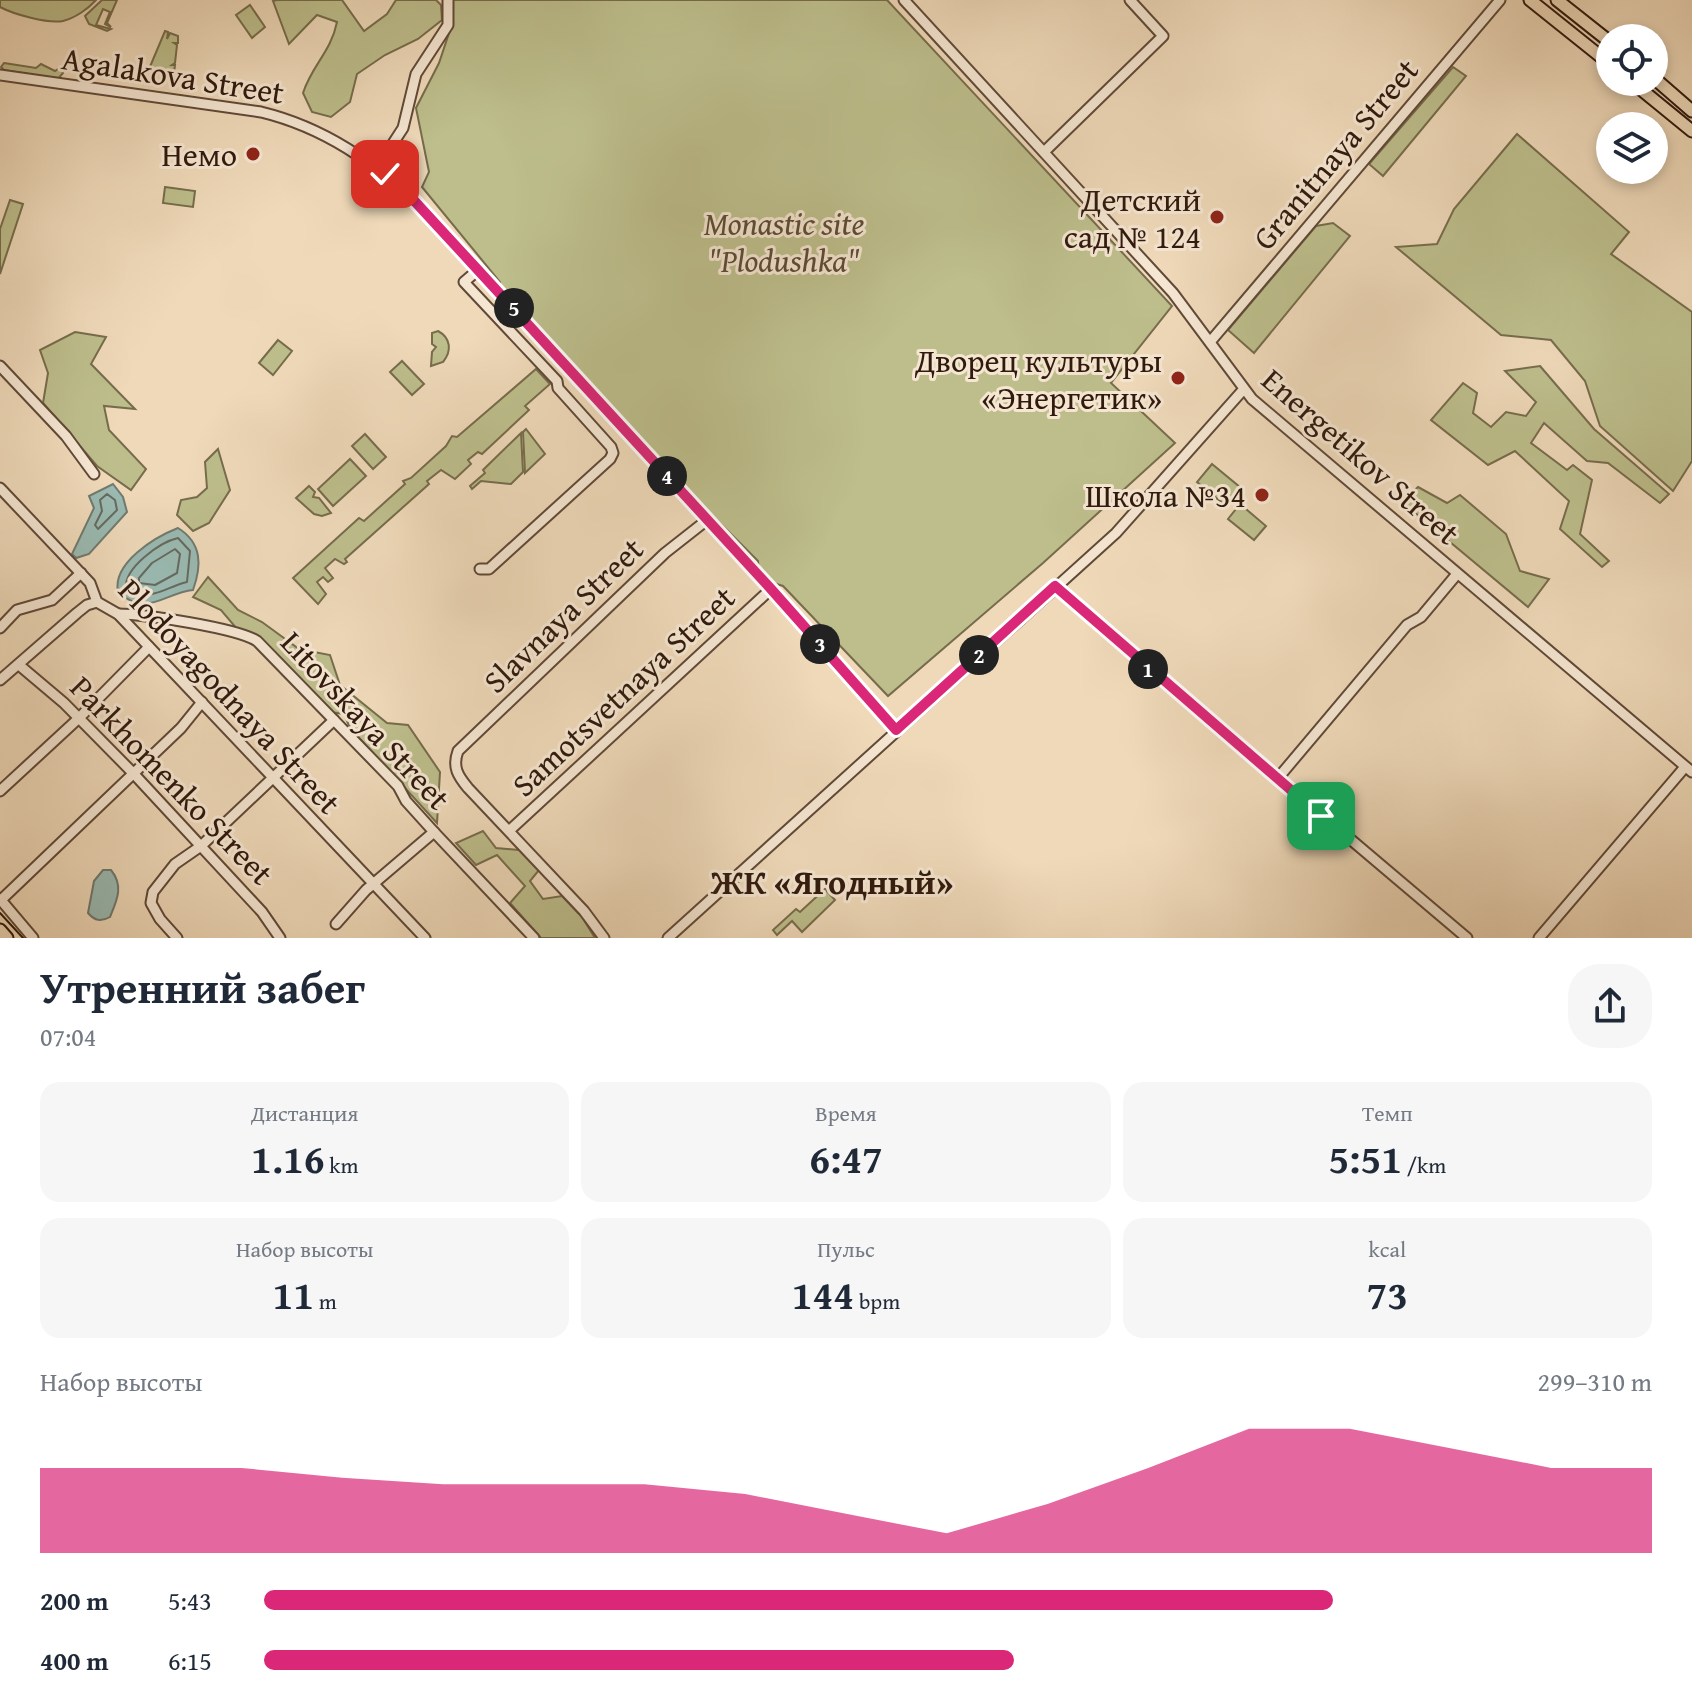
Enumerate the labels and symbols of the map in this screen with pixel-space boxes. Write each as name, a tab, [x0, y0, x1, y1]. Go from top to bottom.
street label: Agalakova Street	[59, 34, 287, 116]
street label: Granitnaya Street	[1241, 48, 1429, 260]
place label: Немо	[162, 131, 237, 178]
pin	[351, 140, 419, 208]
marker: Немо	[244, 145, 262, 163]
place label: Детский сад № 124	[1064, 176, 1201, 260]
park label: Monastic site "Plodushka"	[704, 200, 864, 284]
marker: Детский сад № 124	[1208, 208, 1226, 226]
pin: 5	[494, 288, 534, 328]
place label: Дворец культуры «Энергетик»	[914, 337, 1162, 421]
street label: Energetikov Street	[1252, 357, 1470, 555]
marker: Дворец культуры «Энергетик»	[1169, 369, 1187, 387]
pin: 4	[647, 456, 687, 496]
place label: Школа №34	[1085, 472, 1246, 519]
marker: Школа №34	[1253, 486, 1271, 504]
street label: Slavnaya Street	[472, 526, 654, 704]
street label: Plodoyagodnaya Street	[108, 568, 352, 824]
street label: Samotsvetnaya Street	[501, 575, 745, 807]
street label: Litovskaya Street	[270, 620, 462, 820]
pin: 3	[800, 624, 840, 664]
pin: 2	[959, 635, 999, 675]
pin: 1	[1128, 649, 1168, 689]
street label: Parkhomenko Street	[60, 665, 284, 895]
pin	[1287, 782, 1355, 850]
district label: ЖК «Ягодный»	[710, 857, 953, 906]

